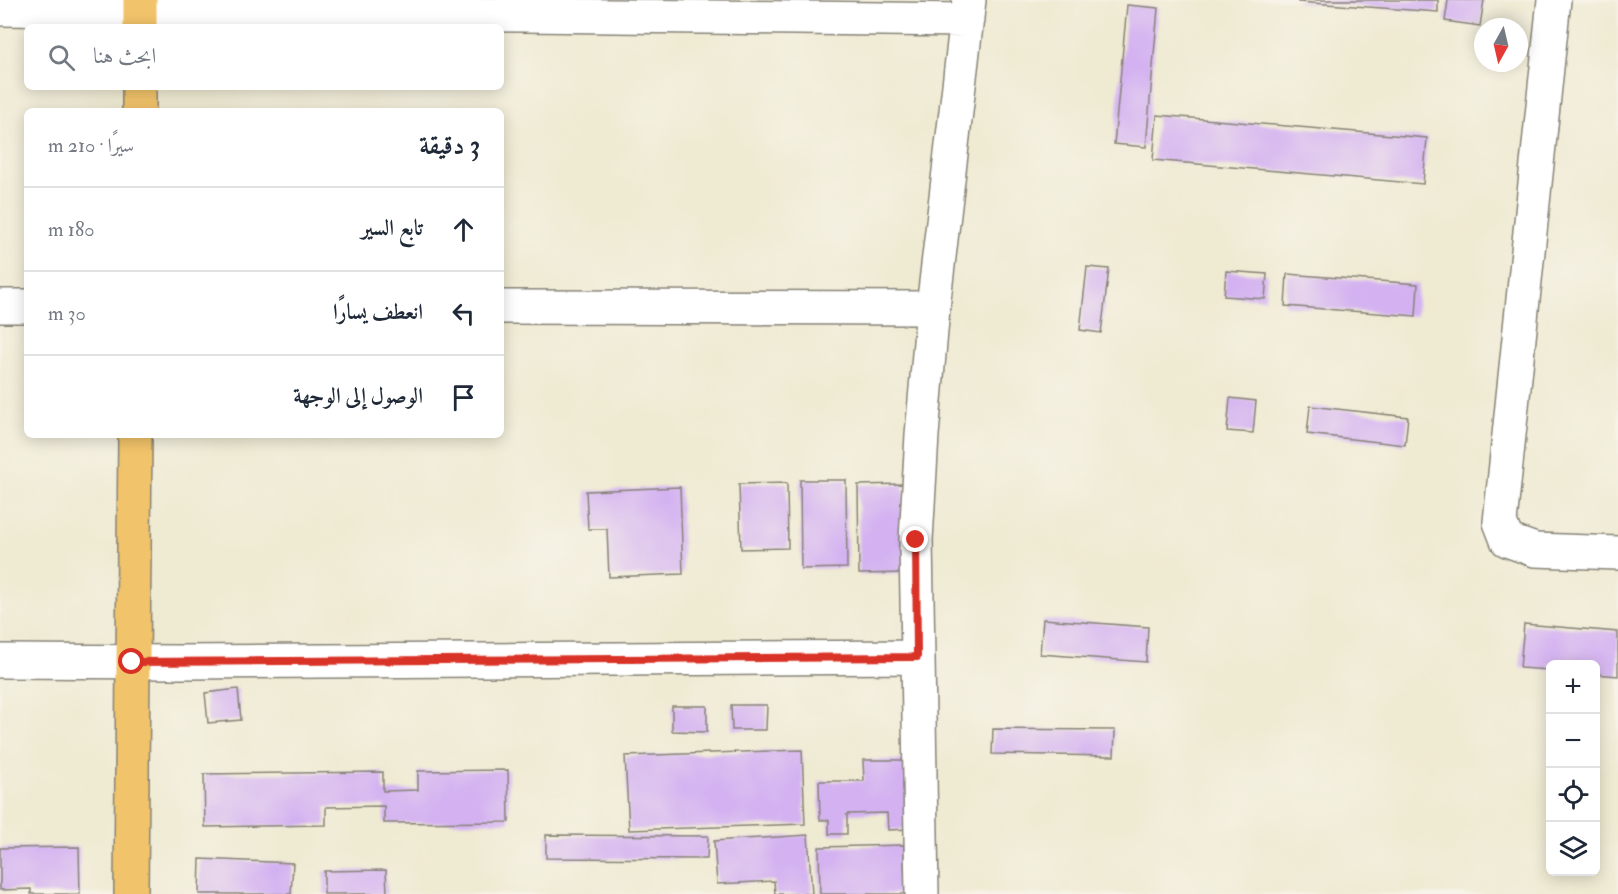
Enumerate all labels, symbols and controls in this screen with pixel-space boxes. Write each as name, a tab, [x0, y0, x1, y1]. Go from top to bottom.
north arrow	[1474, 18, 1528, 72]
search box	[24, 24, 504, 90]
icon: search	[45, 41, 78, 74]
text: ابحث هنا	[93, 42, 156, 70]
text: 3 دقيقة	[419, 130, 480, 162]
text: سيرًا · 210 m	[48, 133, 134, 158]
icon: ahead	[447, 213, 480, 246]
text: تابع السير	[361, 214, 423, 242]
text: 180 m	[48, 217, 95, 242]
icon: left	[447, 297, 480, 330]
text: انعطف يسارًا	[333, 298, 423, 326]
text: 30 m	[48, 301, 86, 326]
icon: arrive	[447, 381, 480, 414]
text: الوصول إلى الوجهة	[293, 382, 423, 410]
route end	[902, 526, 928, 552]
route start	[118, 648, 144, 674]
map controls	[1546, 660, 1600, 876]
button: +	[1546, 660, 1600, 714]
button: −	[1546, 714, 1600, 768]
button: locate	[1546, 768, 1600, 822]
button: layers	[1546, 822, 1600, 876]

